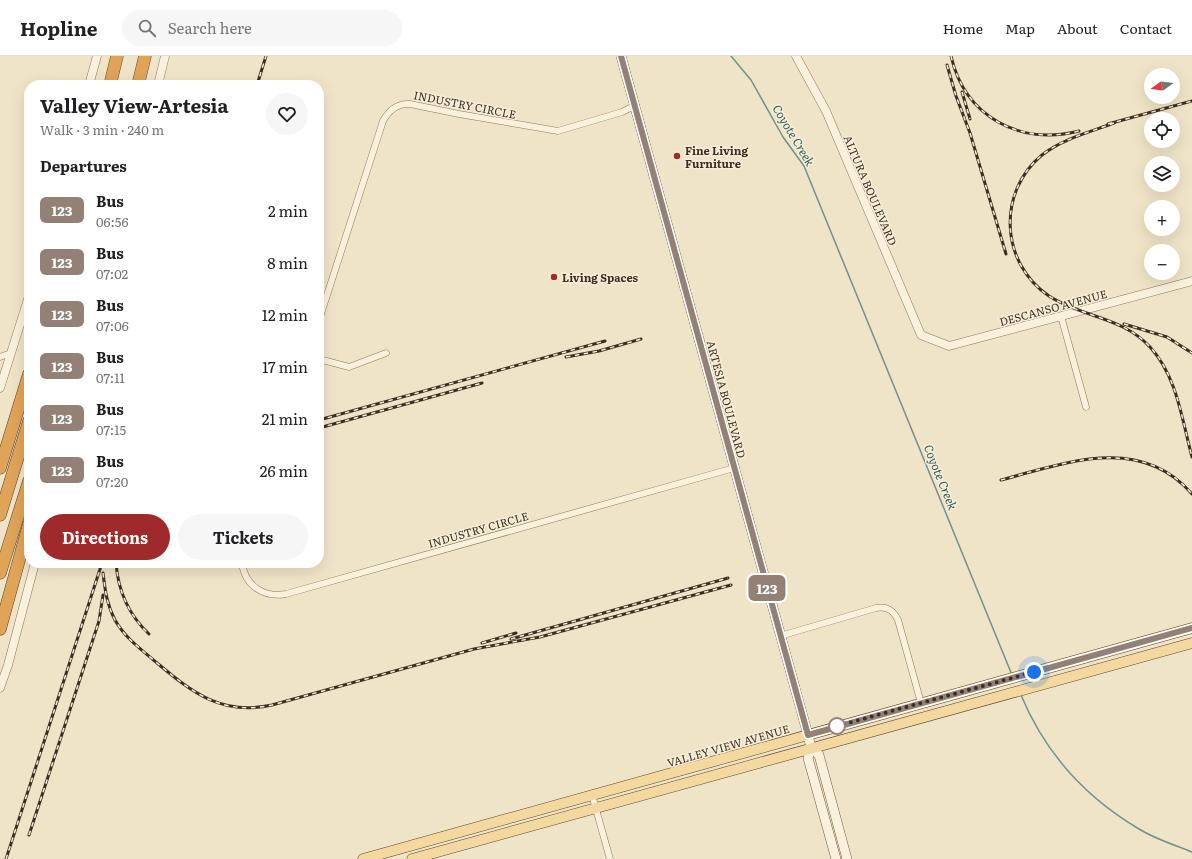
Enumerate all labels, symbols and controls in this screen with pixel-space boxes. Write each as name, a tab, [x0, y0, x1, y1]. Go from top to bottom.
search box	[122, 10, 402, 46]
text: Hopline	[20, 14, 98, 42]
text: Search here	[168, 16, 252, 39]
icon: search	[136, 17, 158, 39]
text: Home	[943, 18, 983, 38]
text: Map	[1005, 18, 1035, 38]
text: About	[1057, 18, 1098, 38]
text: Contact	[1120, 18, 1172, 38]
north arrow	[1144, 68, 1180, 104]
map controls	[1144, 68, 1180, 280]
street label: INDUSTRY CIRCLE	[412, 86, 518, 122]
text: Valley View-Artesia	[40, 91, 229, 119]
button: heart	[266, 93, 308, 135]
water label: Coyote Creek	[769, 101, 820, 170]
button: locate	[1144, 112, 1180, 148]
text: Walk · 3 min · 240 m	[40, 120, 164, 139]
street label: ALTURA BOULEVARD	[840, 132, 902, 248]
place label: Fine Living Furniture	[685, 142, 748, 171]
marker: Fine Living Furniture	[672, 151, 682, 161]
text: Departures	[40, 154, 127, 177]
button: layers	[1144, 156, 1180, 192]
text: Bus	[96, 189, 124, 212]
text: 2 min	[268, 199, 308, 222]
text: 123	[51, 200, 73, 220]
button: +	[1144, 200, 1180, 236]
text: 06:56	[96, 212, 128, 231]
text: Bus	[96, 241, 124, 264]
button: −	[1144, 244, 1180, 280]
text: 8 min	[267, 251, 308, 274]
text: 123	[51, 252, 73, 272]
text: 07:02	[96, 264, 128, 283]
place label: Living Spaces	[562, 269, 639, 285]
marker: Living Spaces	[549, 272, 559, 282]
street label: DESCANSO AVENUE	[997, 285, 1109, 329]
text: Bus	[96, 293, 124, 316]
text: 12 min	[262, 303, 308, 326]
text: 123	[51, 304, 73, 324]
text: 07:06	[96, 316, 129, 335]
street label: ARTESIA BOULEVARD	[704, 338, 750, 460]
text: Bus	[96, 345, 124, 368]
text: 17 min	[262, 355, 308, 378]
text: 123	[51, 356, 73, 376]
text: 07:11	[96, 368, 125, 387]
text: Bus	[96, 397, 124, 420]
text: 21 min	[262, 407, 308, 430]
text: 123	[51, 408, 73, 428]
text: 07:15	[96, 420, 126, 439]
water label: Coyote Creek	[920, 442, 962, 513]
text: Bus	[96, 449, 124, 472]
text: 26 min	[260, 459, 308, 482]
text: 123	[51, 460, 73, 480]
text: 07:20	[96, 472, 128, 491]
street label: INDUSTRY CIRCLE	[426, 507, 530, 551]
button: Directions	[40, 514, 170, 560]
button: Tickets	[178, 514, 308, 560]
line badge: 123	[744, 575, 790, 601]
text: 123	[756, 578, 778, 598]
your location	[1024, 662, 1044, 682]
unlabelled marker	[828, 717, 846, 735]
street label: VALLEY VIEW AVENUE	[665, 720, 791, 770]

